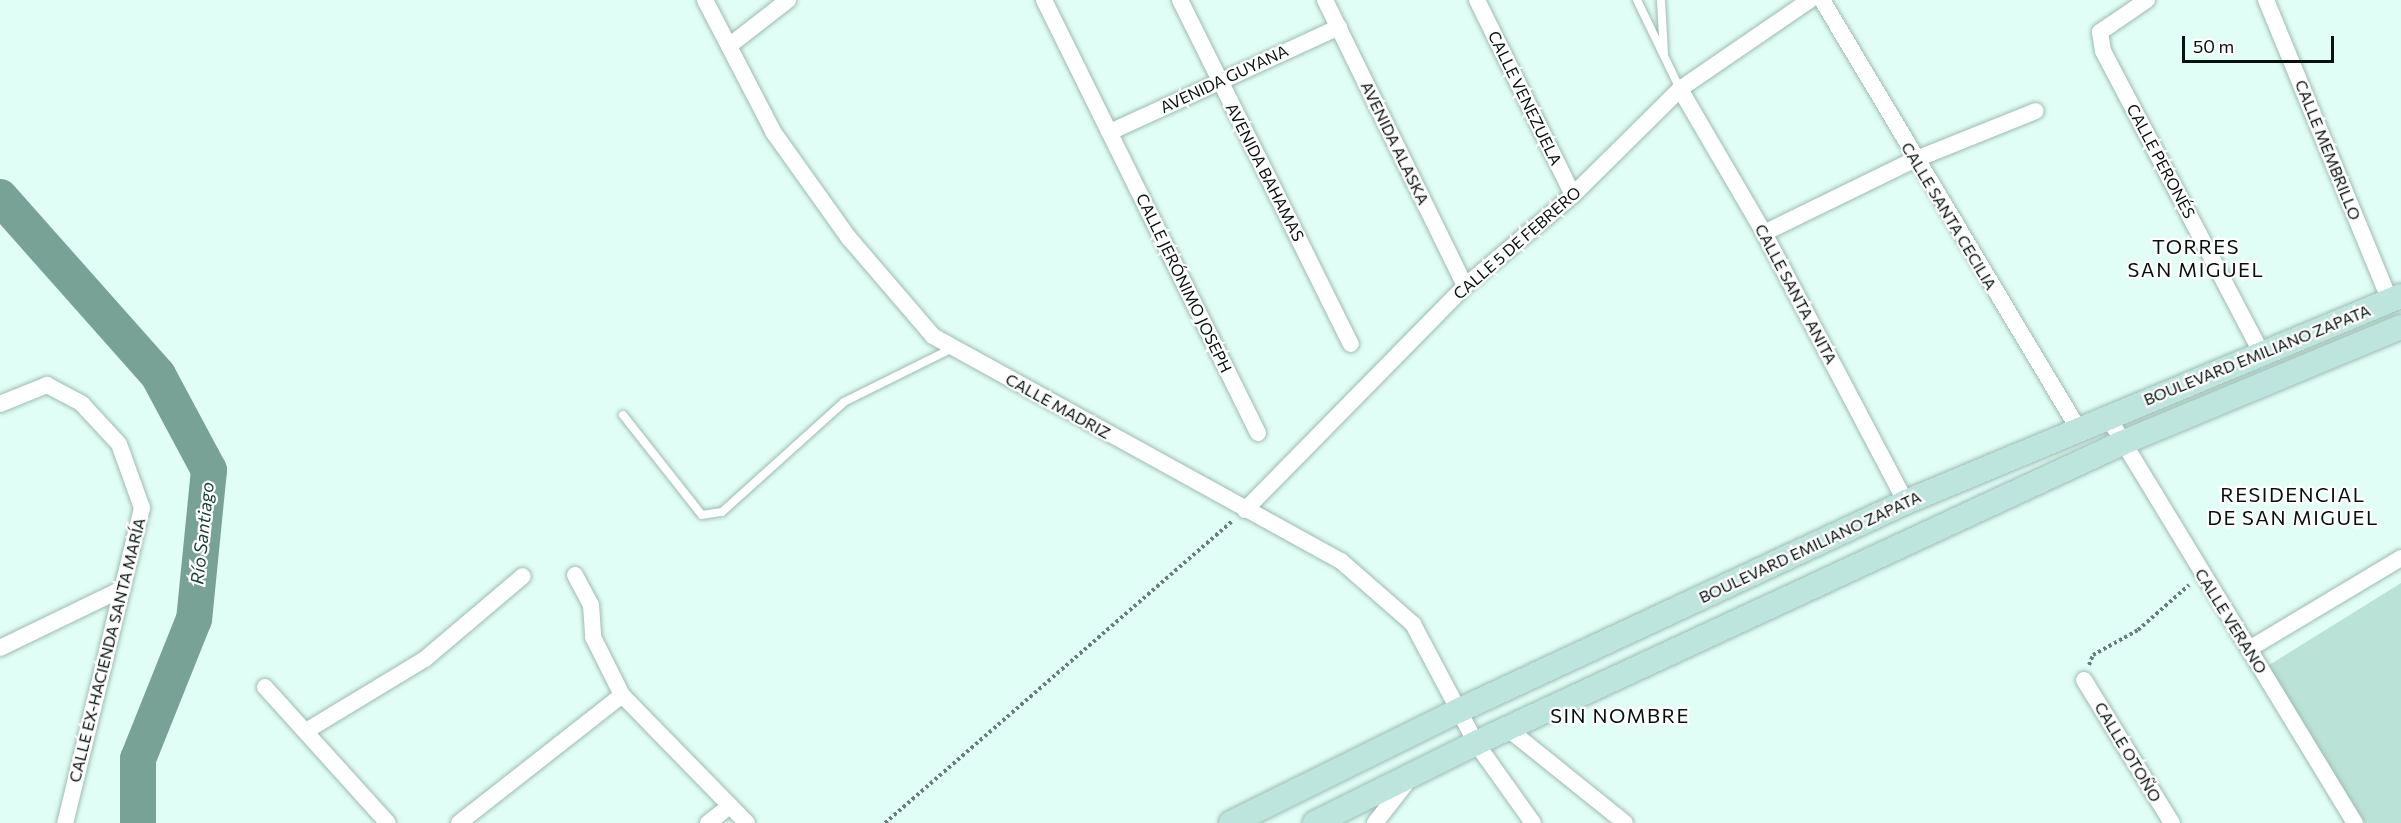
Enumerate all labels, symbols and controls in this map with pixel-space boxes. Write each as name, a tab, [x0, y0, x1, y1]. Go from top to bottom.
scale bar	[2185, 24, 2336, 62]
street label: CALLE VENEZUELA	[1484, 28, 1566, 168]
text: 50 m	[2193, 35, 2234, 57]
street label: AVENIDA GUYANA	[1157, 41, 1291, 117]
street label: CALLE MEMBRILLO	[2291, 77, 2365, 223]
street label: AVENIDA ALASKA	[1357, 78, 1433, 208]
street label: AVENIDA BAHAMAS	[1222, 100, 1308, 244]
street label: CALLE PERONÉS	[2123, 100, 2199, 222]
street label: CALLE SANTA CECILIA	[1897, 139, 2001, 293]
street label: CALLE 5 DE FEBRERO	[1449, 183, 1585, 303]
street label: CALLE JERÓNIMO JOSEPH	[1132, 190, 1236, 376]
street label: CALLE SANTA ANITA	[1751, 221, 1841, 367]
district label: TORRES SAN MIGUEL	[2128, 235, 2264, 282]
street label: BOULEVARD EMILIANO ZAPATA	[2141, 301, 2373, 409]
street label: CALLE MADRIZ	[1002, 369, 1114, 443]
water label: Río Santiago	[186, 481, 218, 585]
district label: RESIDENCIAL DE SAN MIGUEL	[2207, 483, 2379, 530]
street label: BOULEVARD EMILIANO ZAPATA	[1696, 487, 1924, 607]
street label: CALLE EX-HACIENDA SANTA MARÍA	[65, 516, 149, 784]
street label: CALLE VERANO	[2191, 565, 2271, 677]
street label: CALLE OTOÑO	[2091, 698, 2165, 806]
district label: SIN NOMBRE	[1550, 703, 1690, 727]

